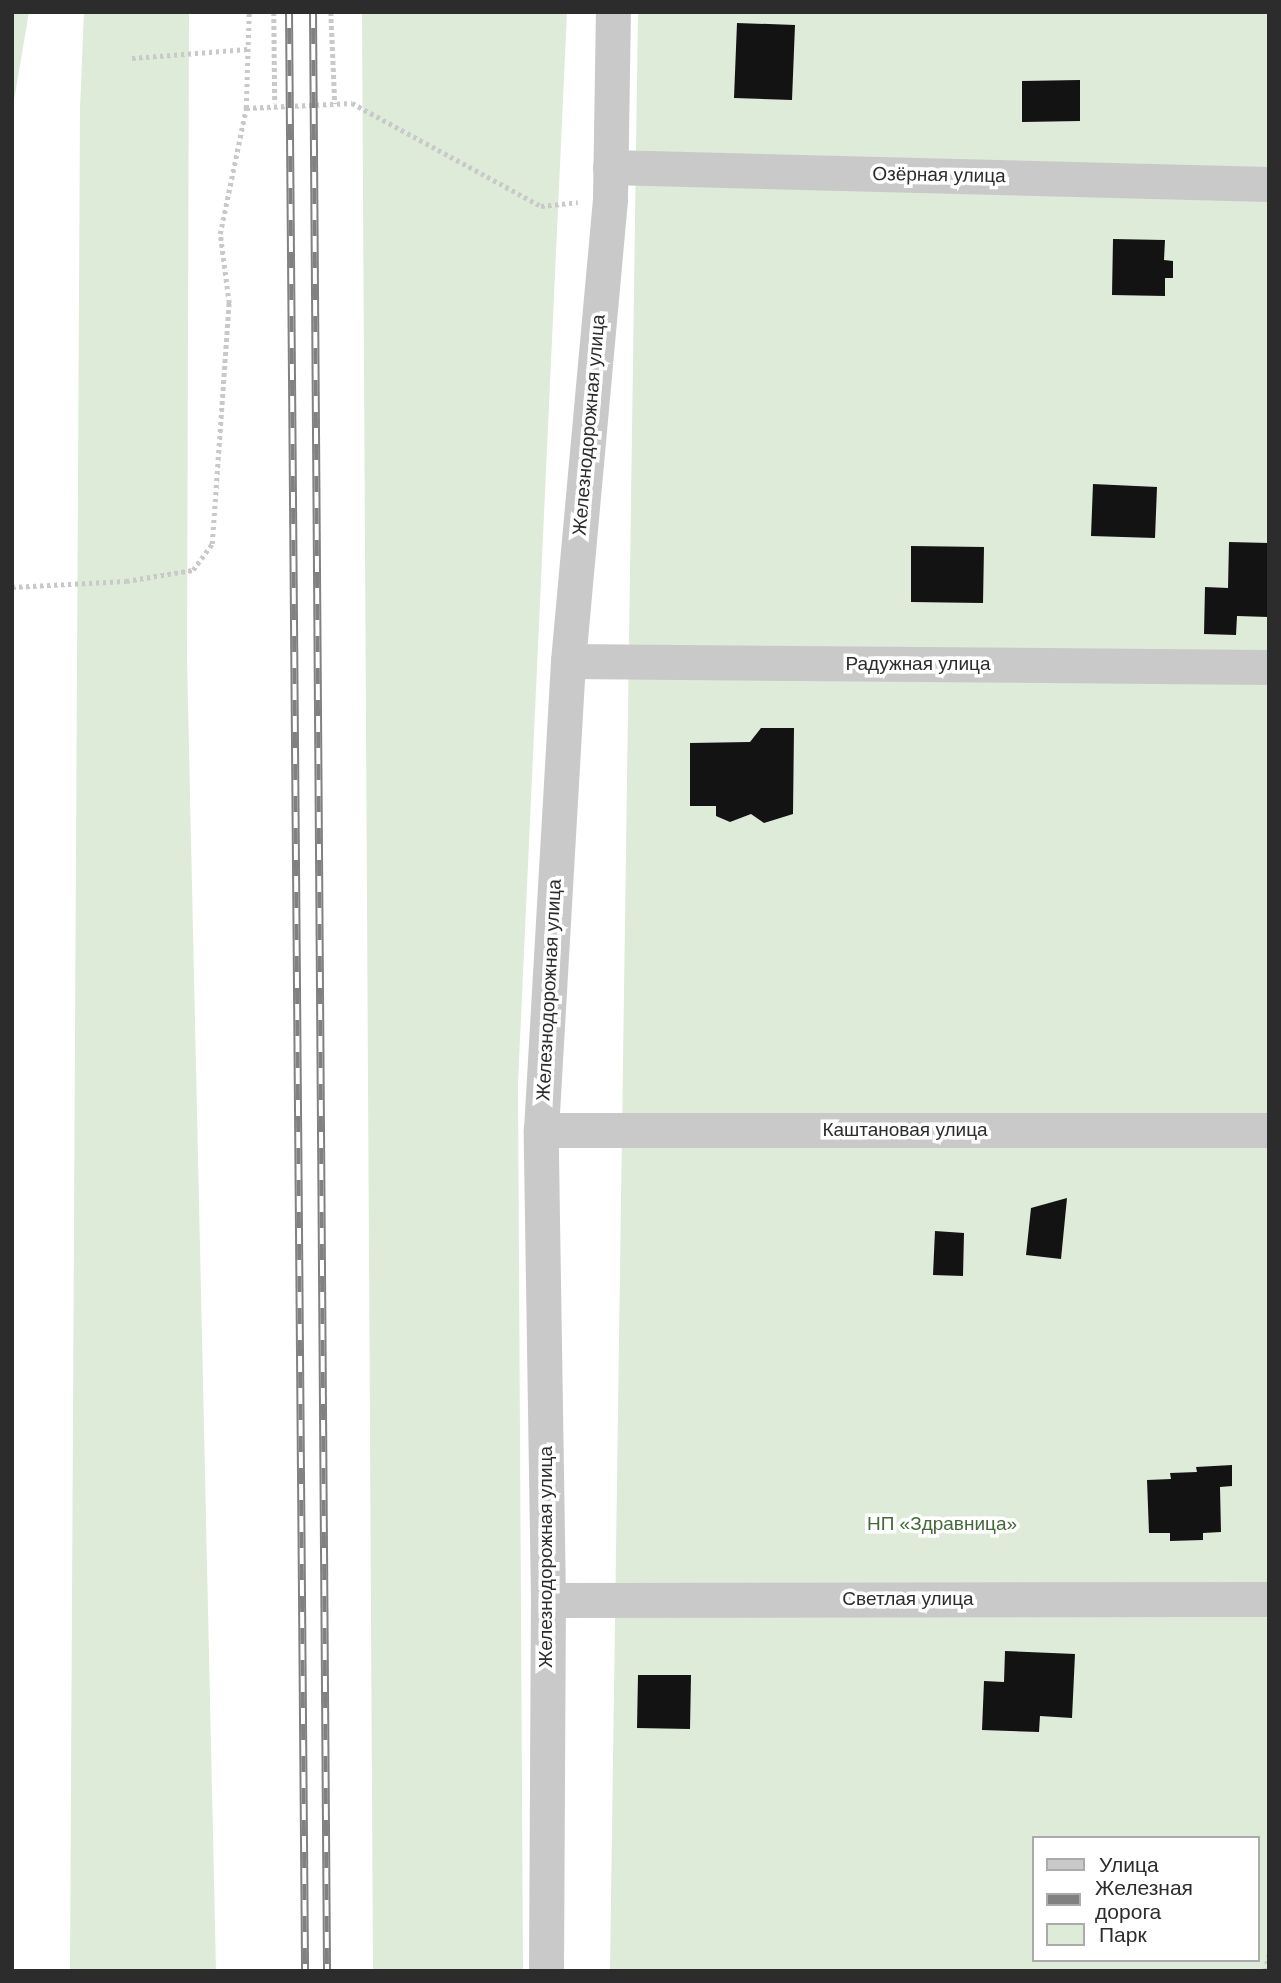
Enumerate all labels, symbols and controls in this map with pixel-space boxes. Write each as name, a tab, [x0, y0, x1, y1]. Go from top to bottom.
street label: Озёрная улица	[872, 162, 1006, 188]
street label: Железнодорожная улица	[568, 313, 610, 537]
street label: Радужная улица	[846, 653, 990, 675]
street label: Железнодорожная улица	[532, 879, 566, 1101]
street label: Каштановая улица	[822, 1119, 988, 1141]
street label: Железнодорожная улица	[535, 1446, 557, 1668]
park label: НП «Здравница»	[867, 1513, 1017, 1535]
street label: Светлая улица	[842, 1588, 974, 1610]
legend	[1032, 1836, 1260, 1962]
text: Улица	[1099, 1853, 1159, 1876]
text: Железная дорога	[1095, 1876, 1193, 1923]
text: Парк	[1099, 1923, 1147, 1946]

